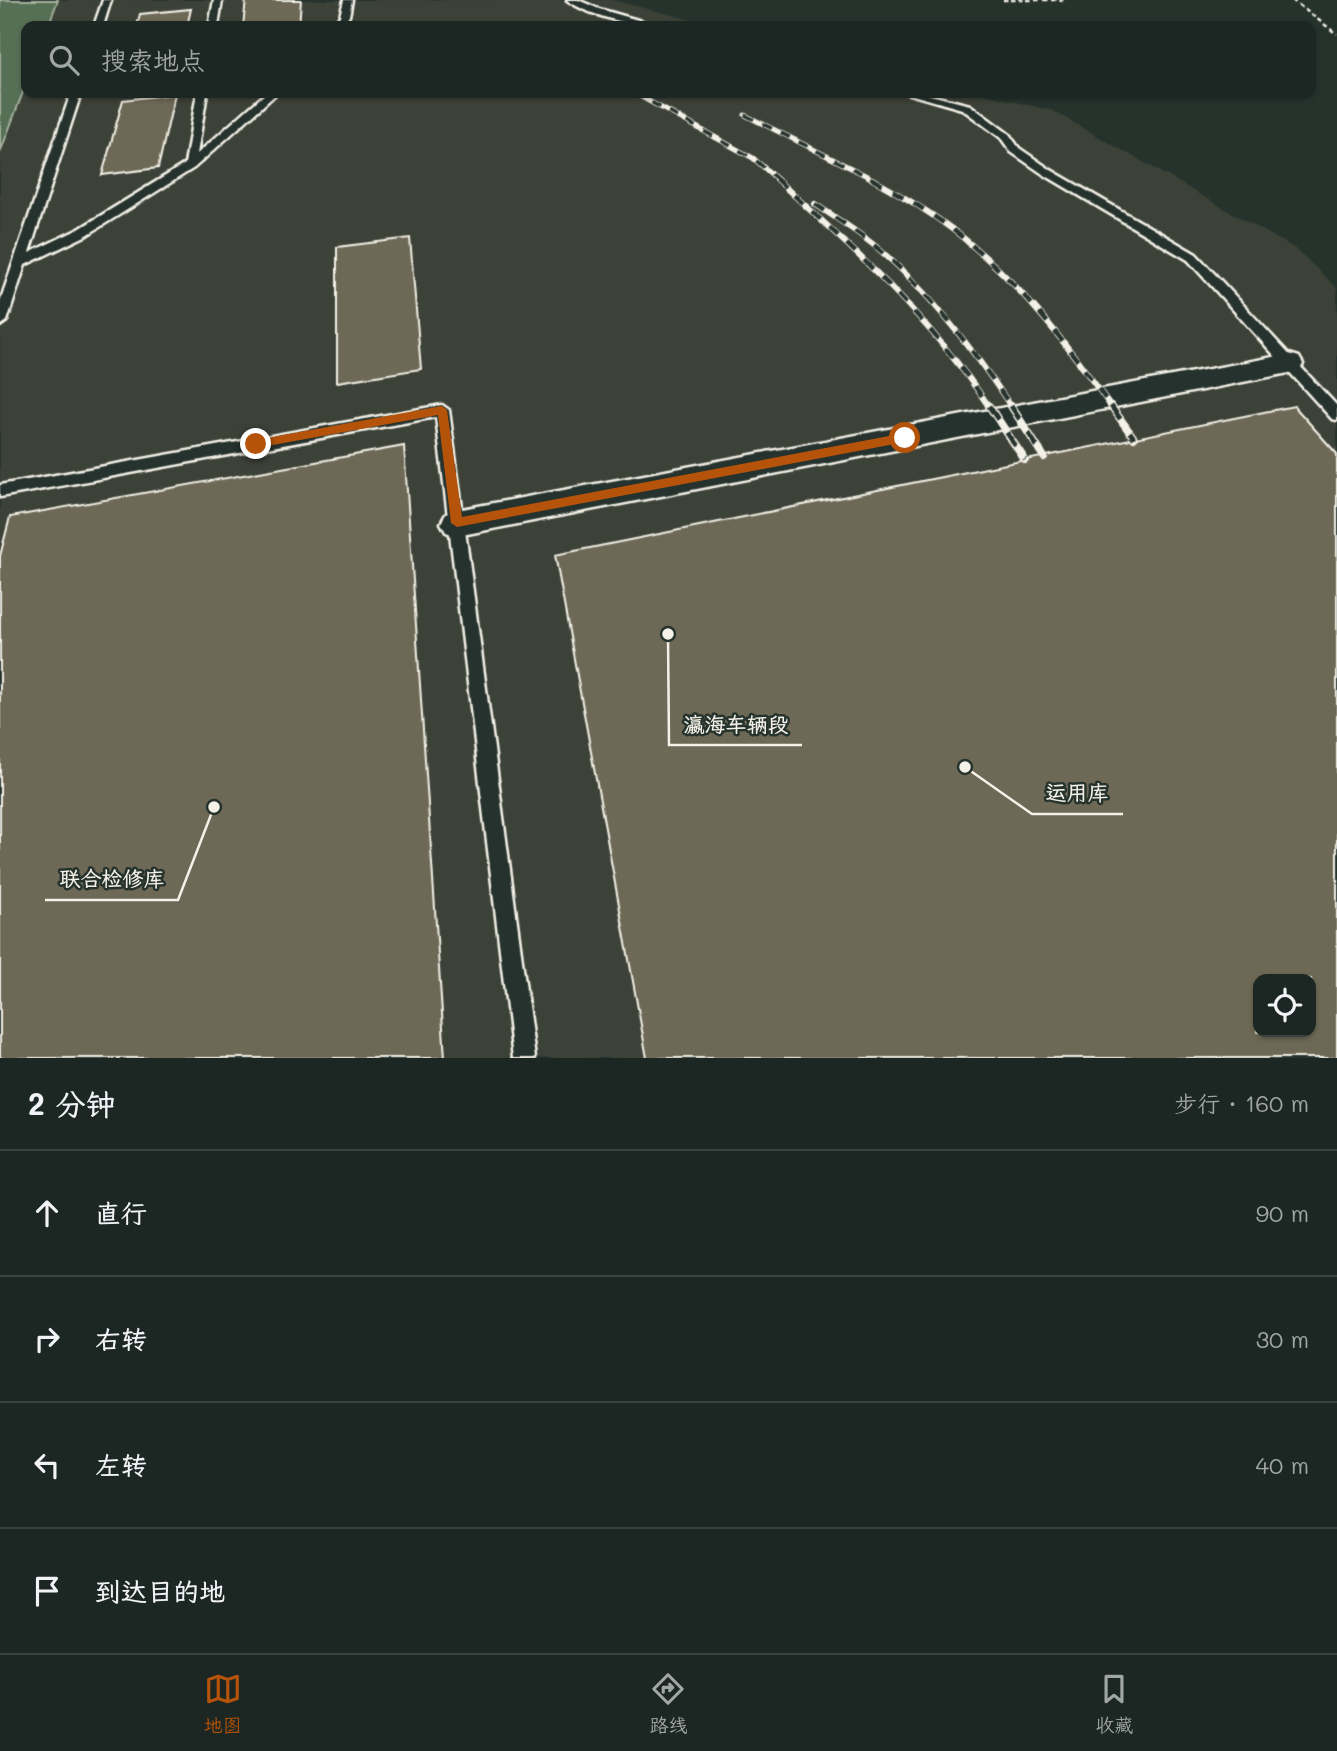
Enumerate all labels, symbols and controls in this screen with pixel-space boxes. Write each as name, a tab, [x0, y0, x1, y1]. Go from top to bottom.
search box	[21, 21, 1316, 98]
icon: search	[45, 41, 83, 79]
text: 搜索地点	[101, 43, 205, 77]
route start	[889, 422, 920, 453]
route end	[240, 428, 271, 459]
callout: 瀛海车辆段	[669, 703, 802, 745]
text: 瀛海车辆段	[684, 710, 789, 737]
callout: 运用库	[1032, 772, 1123, 814]
text: 运用库	[1046, 778, 1109, 805]
callout: 联合检修库	[45, 858, 178, 900]
text: 联合检修库	[60, 864, 165, 891]
map controls	[1253, 974, 1316, 1037]
button: locate	[1253, 974, 1316, 1037]
text: 2 分钟	[28, 1083, 116, 1123]
text: 步行 · 160 m	[1174, 1088, 1309, 1118]
icon: ahead	[28, 1194, 66, 1232]
text: 直行	[95, 1196, 147, 1230]
text: 90 m	[1256, 1198, 1309, 1228]
icon: right	[28, 1320, 66, 1358]
text: 右转	[95, 1322, 147, 1356]
text: 30 m	[1256, 1324, 1309, 1354]
icon: left	[28, 1446, 66, 1484]
text: 左转	[95, 1448, 147, 1482]
text: 40 m	[1256, 1450, 1309, 1480]
icon: arrive	[28, 1572, 66, 1610]
text: 到达目的地	[95, 1574, 225, 1608]
tab: 地图	[204, 1670, 242, 1737]
tab: 路线	[649, 1670, 687, 1737]
tab: 收藏	[1095, 1670, 1133, 1737]

